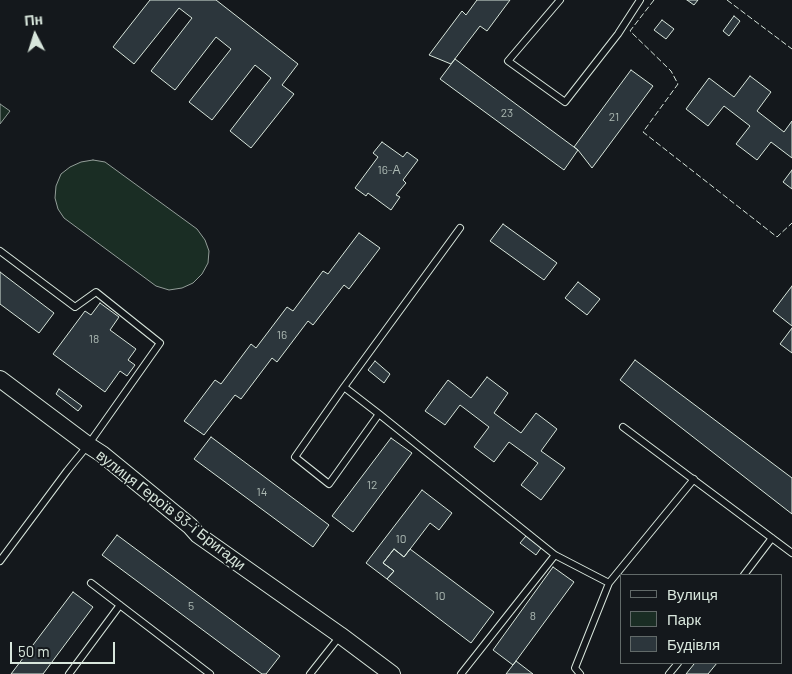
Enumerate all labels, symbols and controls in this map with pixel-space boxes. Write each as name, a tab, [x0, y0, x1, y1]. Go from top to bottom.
north arrow	[10, 10, 60, 60]
text: Пн	[24, 10, 44, 29]
house number: 23	[501, 106, 513, 120]
house number: 21	[609, 110, 619, 124]
house number: 16-А	[377, 163, 401, 177]
house number: 16	[277, 328, 287, 342]
house number: 18	[89, 332, 99, 346]
street label: вулиця Героїв 93-ї Бригади	[93, 446, 249, 574]
house number: 12	[367, 478, 377, 492]
house number: 14	[257, 485, 267, 499]
house number: 10	[396, 532, 406, 546]
legend	[620, 574, 782, 664]
text: Вулиця	[667, 585, 718, 603]
house number: 10	[435, 589, 445, 603]
house number: 5	[188, 599, 194, 613]
house number: 8	[530, 609, 536, 623]
text: Парк	[667, 610, 701, 628]
scale bar	[12, 632, 118, 664]
text: Будівля	[667, 635, 720, 653]
text: 50 m	[18, 642, 50, 660]

